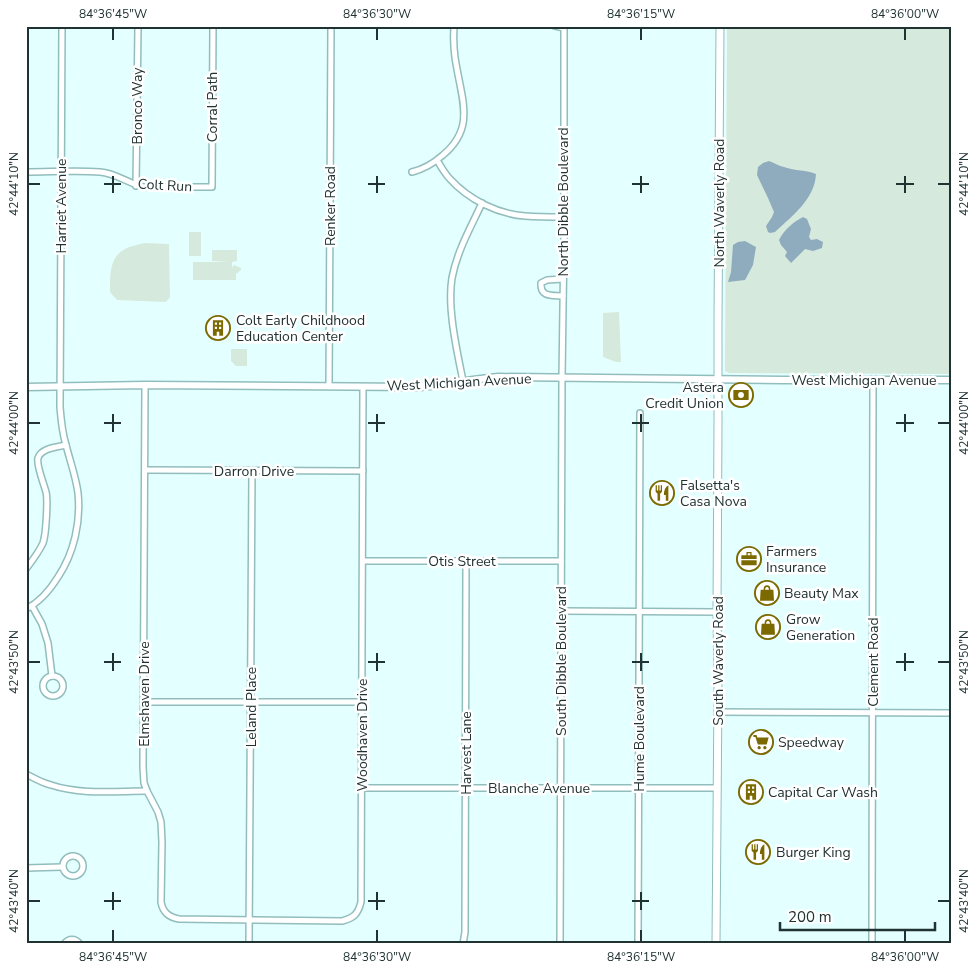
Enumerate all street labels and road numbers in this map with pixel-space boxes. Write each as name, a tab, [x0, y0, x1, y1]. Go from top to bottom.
street label: Bronco Way	[128, 67, 147, 145]
street label: Corral Path	[203, 72, 222, 142]
street label: North Dibble Boulevard	[554, 127, 573, 277]
street label: North Waverly Road	[710, 139, 729, 267]
street label: Harriet Avenue	[52, 159, 71, 253]
street label: Renker Road	[321, 166, 340, 246]
street label: Colt Run	[137, 175, 193, 196]
street label: West Michigan Avenue	[386, 369, 532, 396]
street label: West Michigan Avenue	[792, 371, 936, 390]
street label: Darron Drive	[214, 462, 294, 481]
street label: Otis Street	[428, 552, 496, 571]
street label: South Dibble Boulevard	[552, 586, 571, 736]
street label: South Waverly Road	[709, 596, 728, 726]
street label: Clement Road	[864, 617, 883, 707]
street label: Elmshaven Drive	[135, 641, 154, 747]
street label: Leland Place	[242, 667, 261, 747]
street label: Woodhaven Drive	[353, 679, 372, 791]
street label: Hume Boulevard	[630, 686, 649, 792]
street label: Harvest Lane	[457, 711, 476, 795]
street label: Blanche Avenue	[488, 779, 590, 798]

